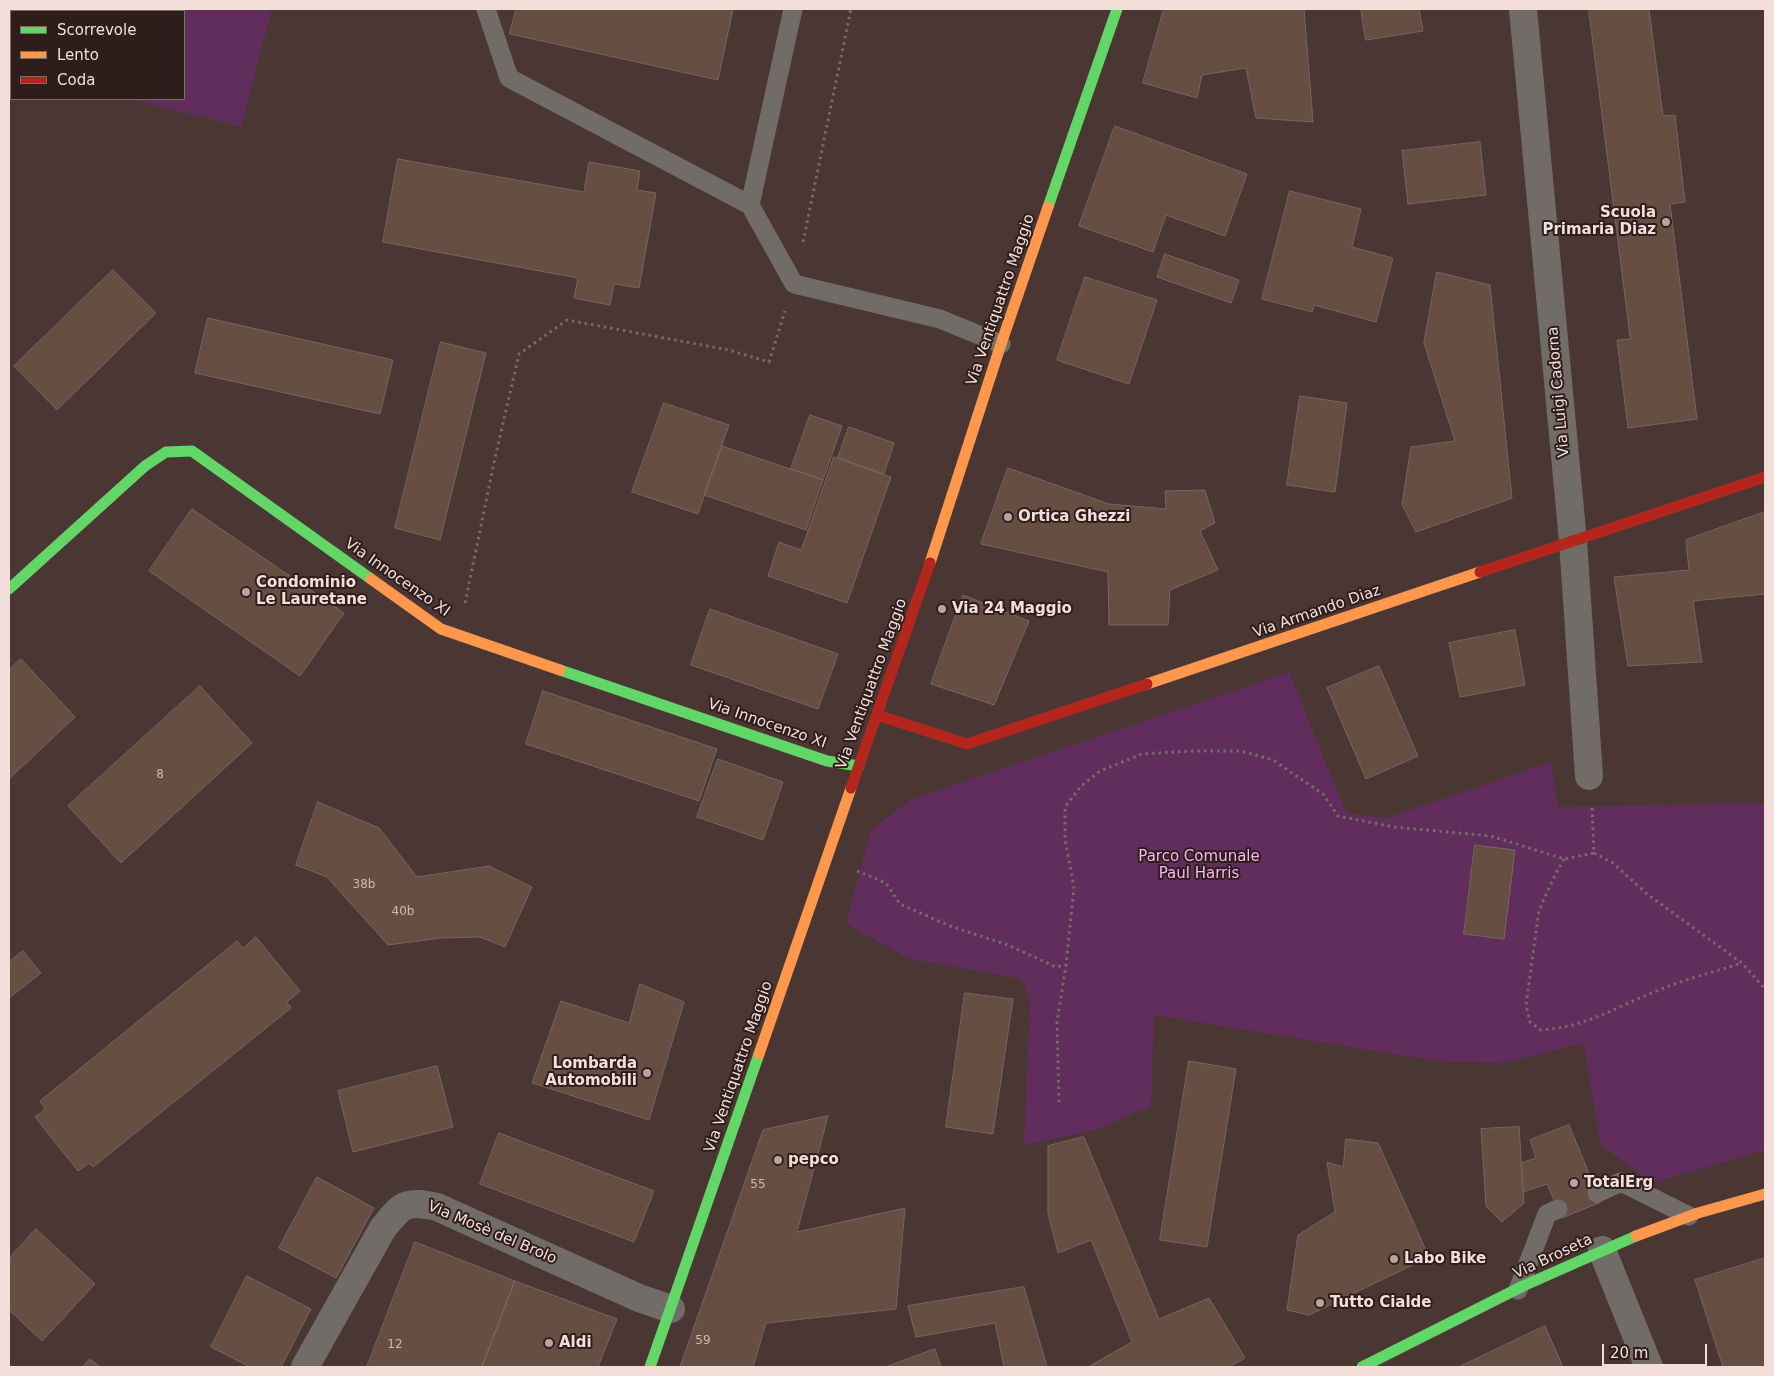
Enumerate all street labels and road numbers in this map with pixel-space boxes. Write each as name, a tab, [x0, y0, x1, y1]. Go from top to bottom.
street label: Via Ventiquattro Maggio	[963, 212, 1039, 388]
street label: Via Luigi Cadorna	[1544, 326, 1574, 458]
street label: Via Innocenzo XI	[341, 535, 453, 621]
street label: Via Armando Diaz	[1251, 582, 1383, 642]
street label: Via Ventiquattro Maggio	[833, 596, 911, 772]
street label: Via Innocenzo XI	[705, 695, 829, 753]
street label: Via Ventiquattro Maggio	[701, 979, 777, 1155]
street label: Via Mosè del Brolo	[425, 1198, 559, 1268]
street label: Via Broseta	[1510, 1231, 1596, 1283]

